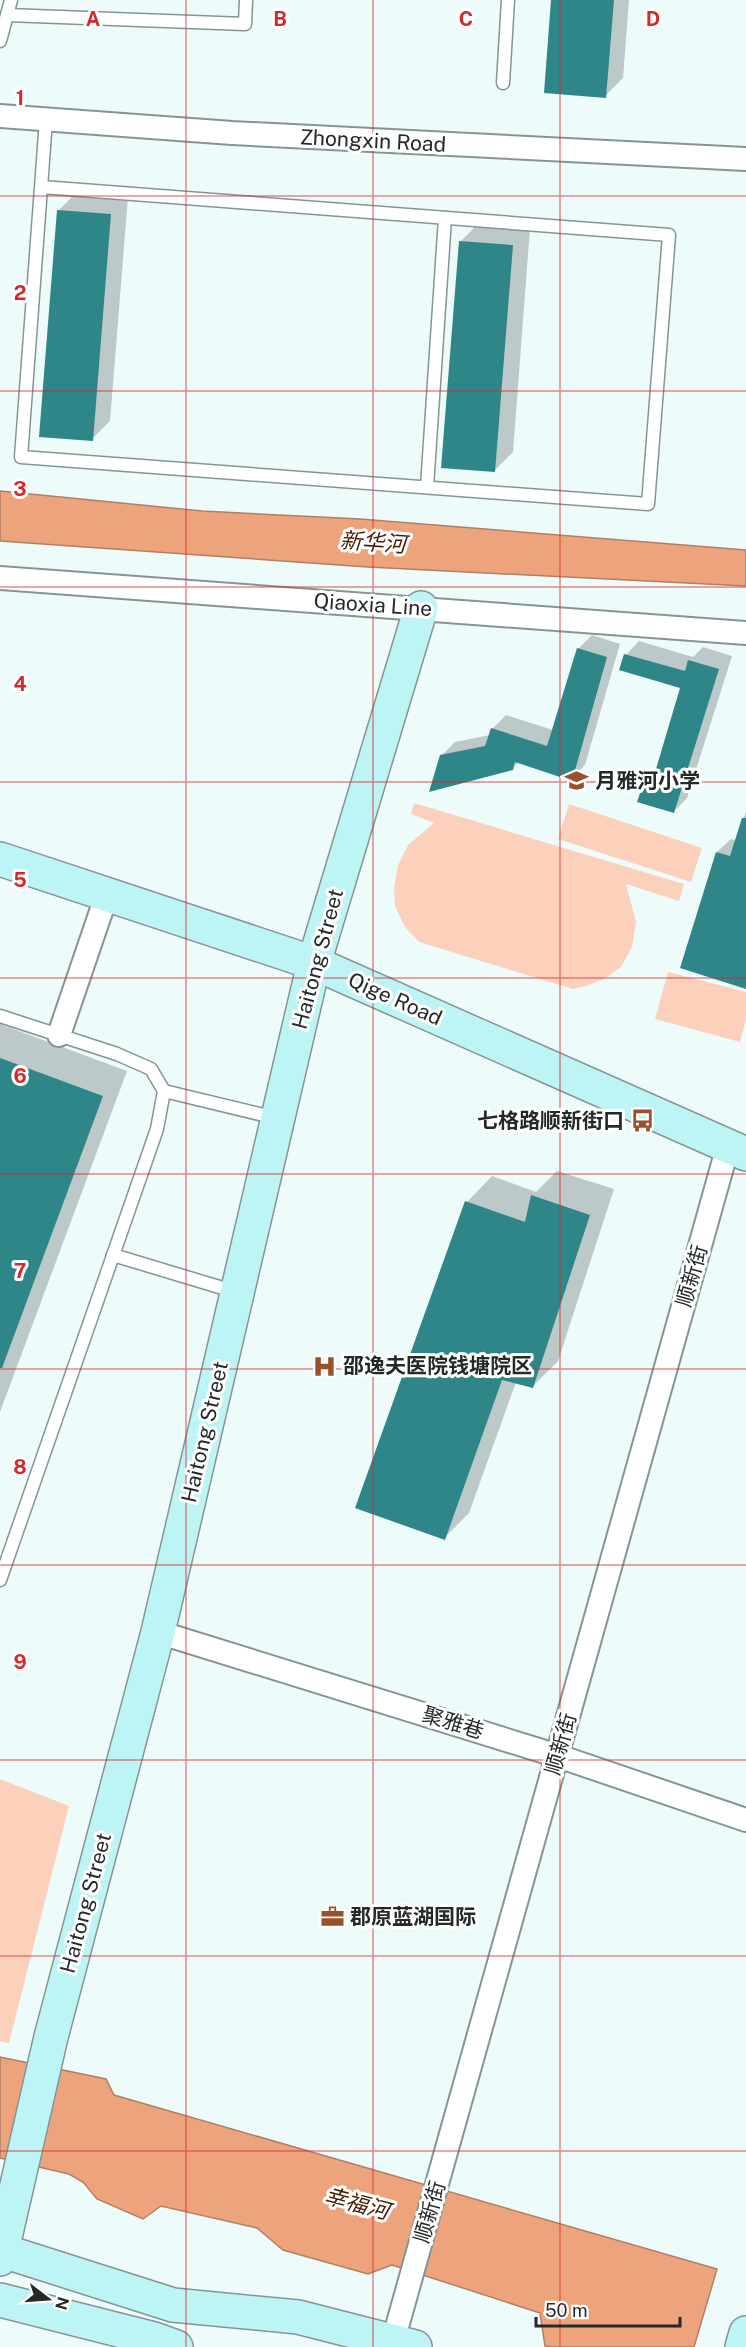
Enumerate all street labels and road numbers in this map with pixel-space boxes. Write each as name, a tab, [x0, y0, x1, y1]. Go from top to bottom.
street label: Zhongxin Road	[299, 124, 447, 157]
street label: Qiaoxia Line	[313, 588, 433, 621]
street label: Haitong Street	[287, 886, 348, 1032]
street label: Qige Road	[344, 967, 446, 1030]
street label: 顺新街	[671, 1242, 712, 1310]
street label: Haitong Street	[176, 1359, 233, 1505]
street label: 聚雅巷	[419, 1701, 487, 1744]
street label: 顺新街	[540, 1710, 581, 1778]
street label: Haitong Street	[55, 1830, 116, 1976]
street label: 顺新街	[409, 2178, 450, 2246]

